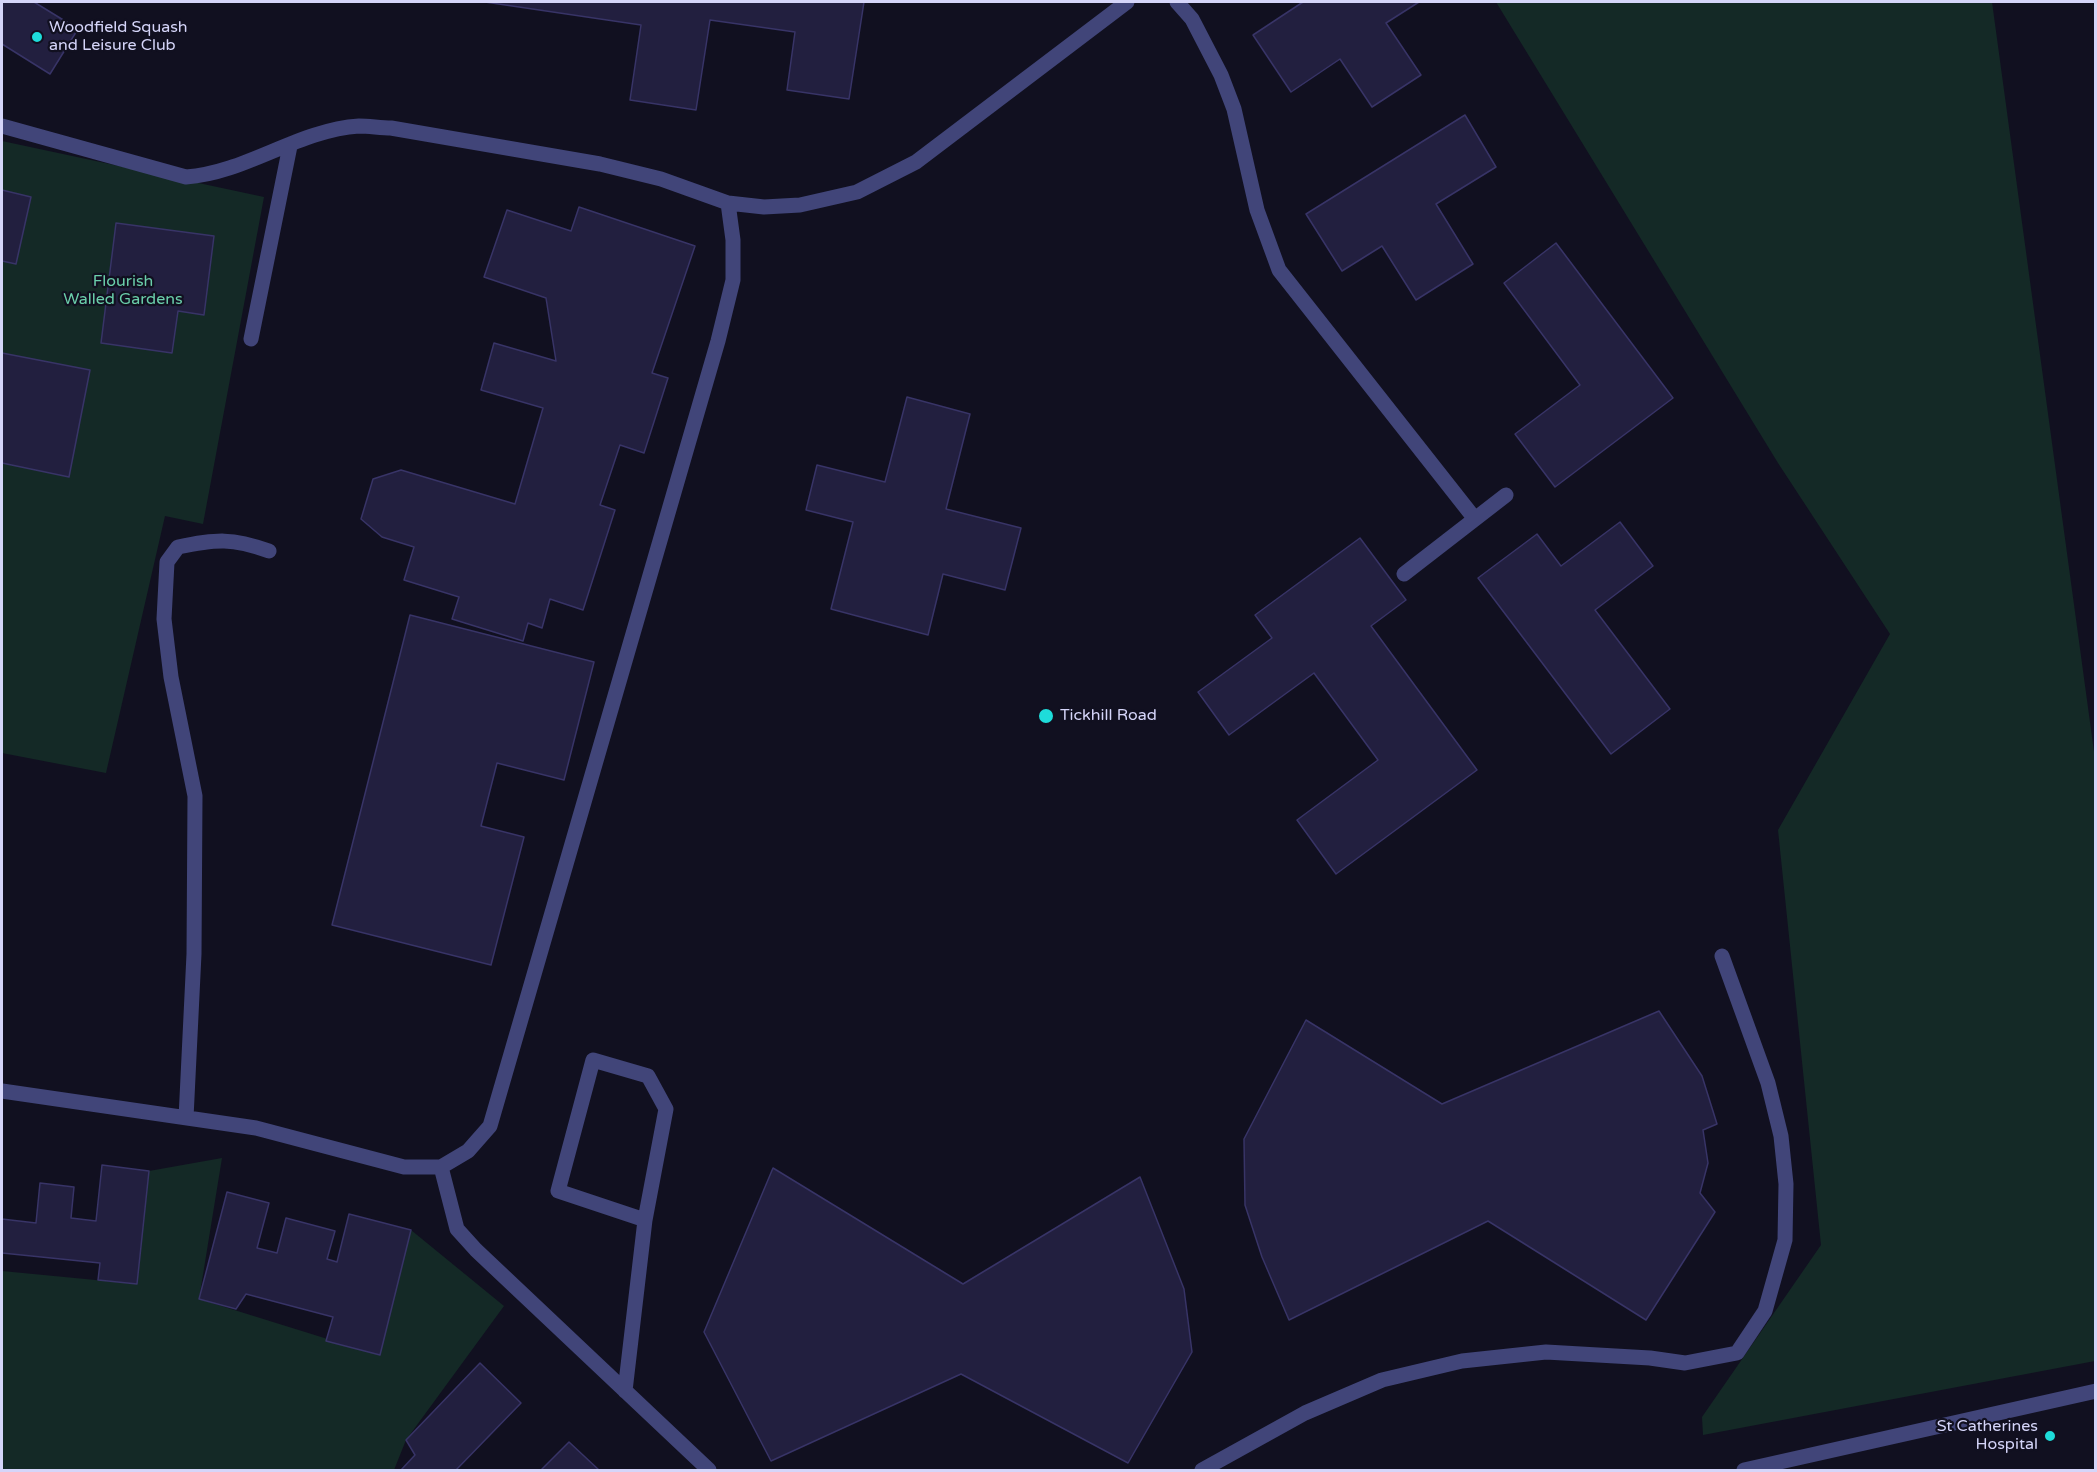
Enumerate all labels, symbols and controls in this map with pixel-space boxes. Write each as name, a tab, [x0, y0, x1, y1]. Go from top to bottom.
place label: Woodfield Squash and Leisure Club	[49, 18, 188, 56]
marker: Woodfield Squash and Leisure Club	[30, 30, 44, 44]
park label: Flourish Walled Gardens	[63, 272, 183, 310]
place label: Tickhill Road	[1060, 706, 1157, 726]
marker: Tickhill Road	[1037, 707, 1055, 725]
place label: St Catherines Hospital	[1937, 1417, 2038, 1455]
marker: St Catherines Hospital	[2043, 1429, 2057, 1443]

